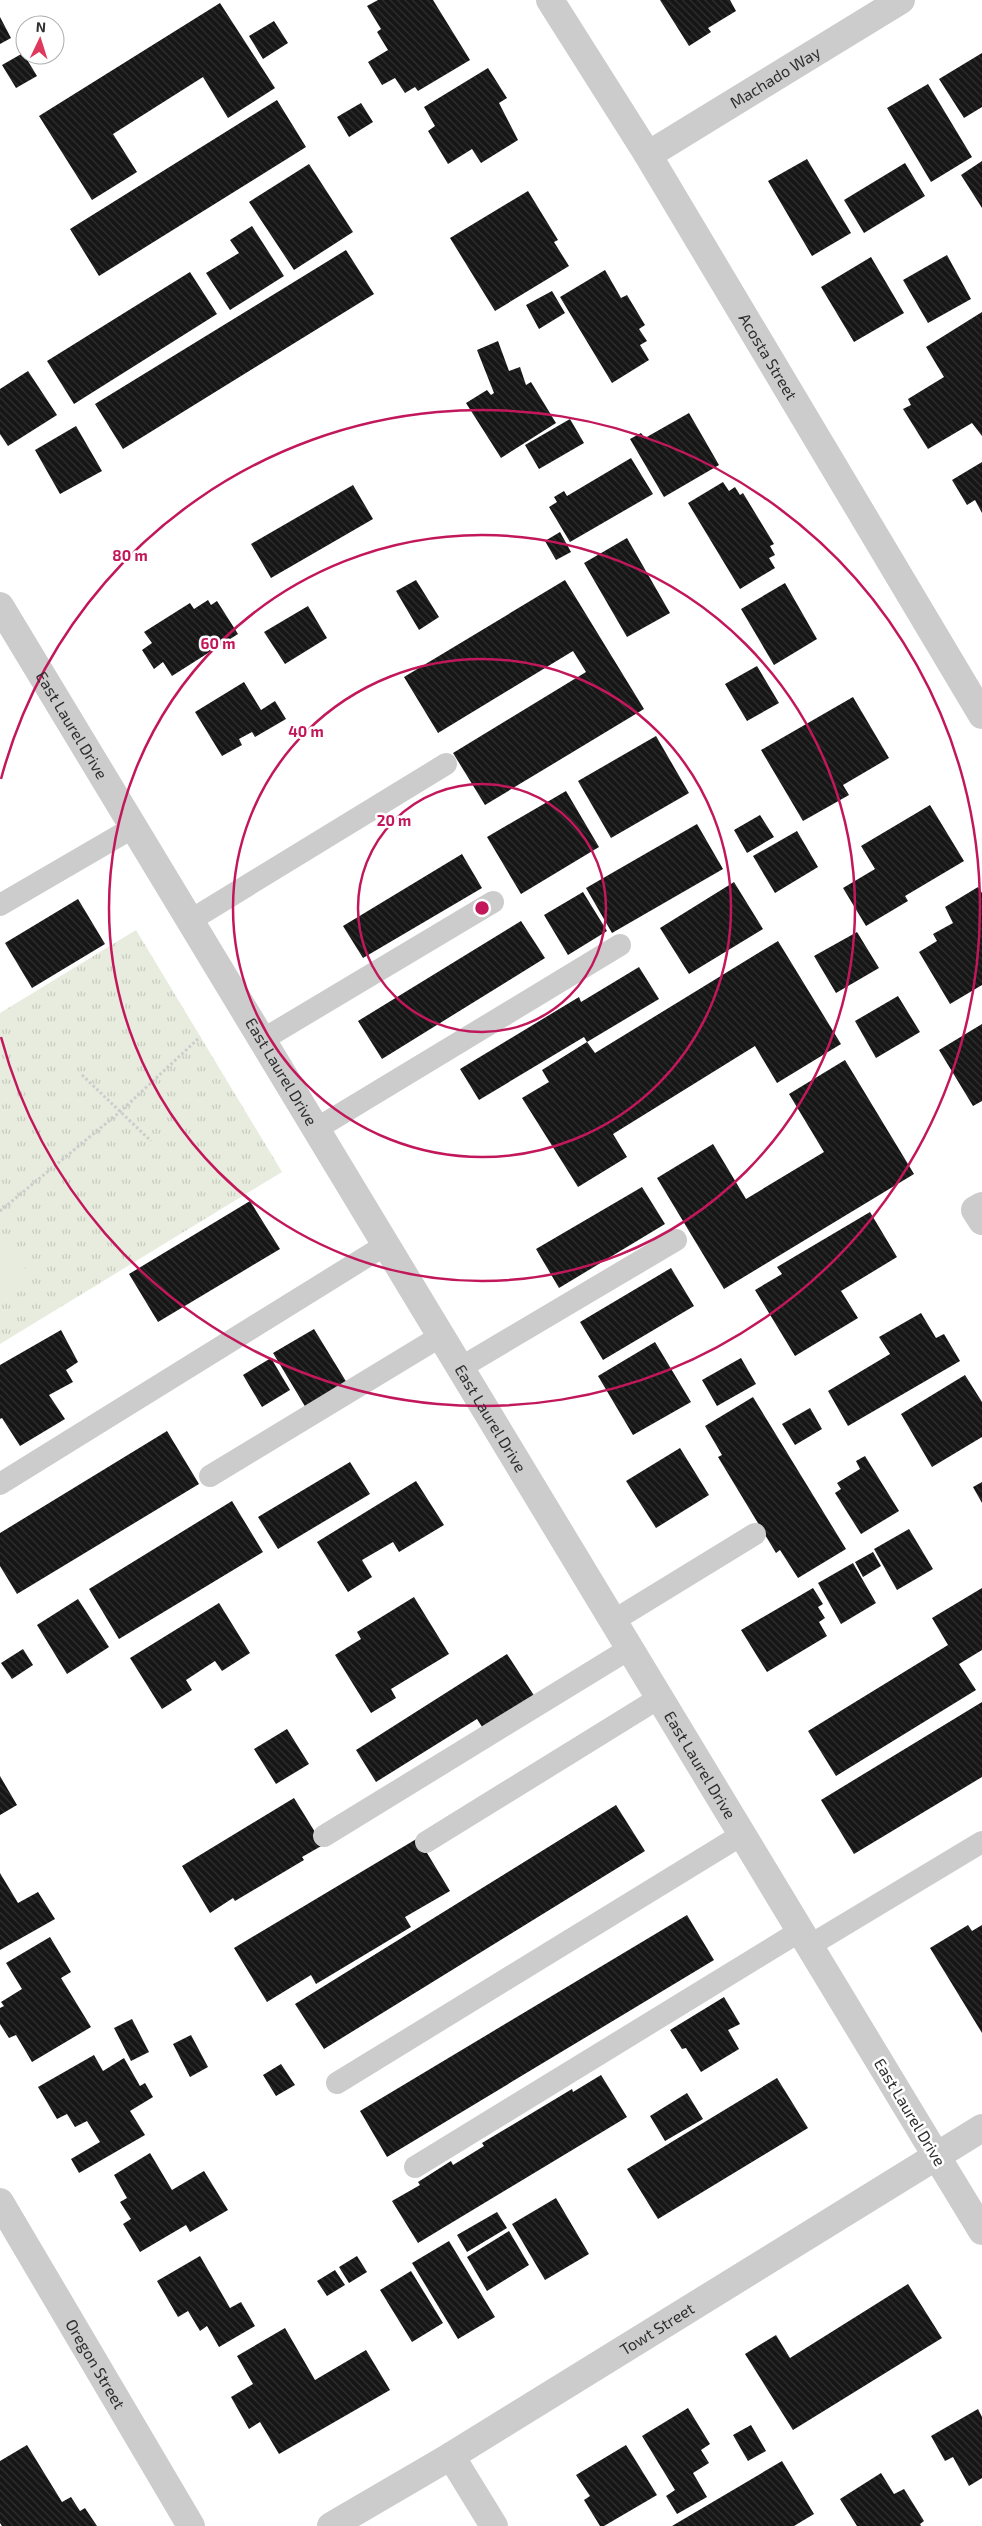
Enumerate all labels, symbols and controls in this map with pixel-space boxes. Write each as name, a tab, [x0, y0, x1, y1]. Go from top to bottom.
north arrow	[15, 15, 65, 65]
text: N	[35, 18, 47, 35]
street label: Machado Way	[726, 42, 824, 112]
street label: Acosta Street	[735, 309, 802, 403]
text: 80 m	[112, 546, 148, 564]
text: 60 m	[201, 634, 235, 652]
street label: East Laurel Drive	[33, 667, 112, 782]
text: 40 m	[288, 722, 324, 740]
text: 20 m	[377, 811, 411, 829]
centre of rings	[473, 899, 491, 917]
street label: East Laurel Drive	[242, 1014, 322, 1129]
street label: East Laurel Drive	[451, 1361, 531, 1475]
street label: East Laurel Drive	[661, 1707, 740, 1822]
street label: East Laurel Drive	[871, 2054, 950, 2169]
street label: Towt Street	[616, 2298, 697, 2358]
street label: Oregon Street	[62, 2315, 130, 2412]

